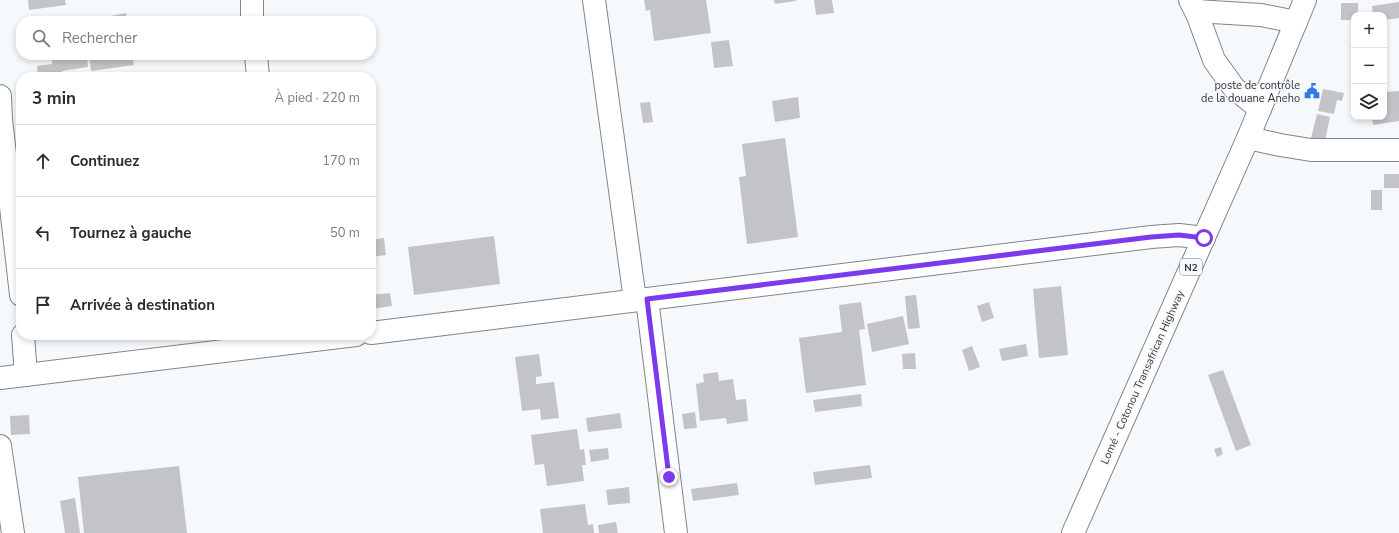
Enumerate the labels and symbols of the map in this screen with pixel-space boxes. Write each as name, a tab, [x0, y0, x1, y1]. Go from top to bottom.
place label: poste de contrôle de la douane Aneho	[1201, 78, 1300, 106]
public building icon: poste de contrôle de la douane Aneho	[1303, 82, 1321, 100]
route start	[1195, 229, 1213, 247]
road number: N2	[1180, 259, 1202, 275]
street label: Lomé - Cotonou Transafrican Highway	[1097, 287, 1188, 467]
route end	[660, 468, 678, 486]

